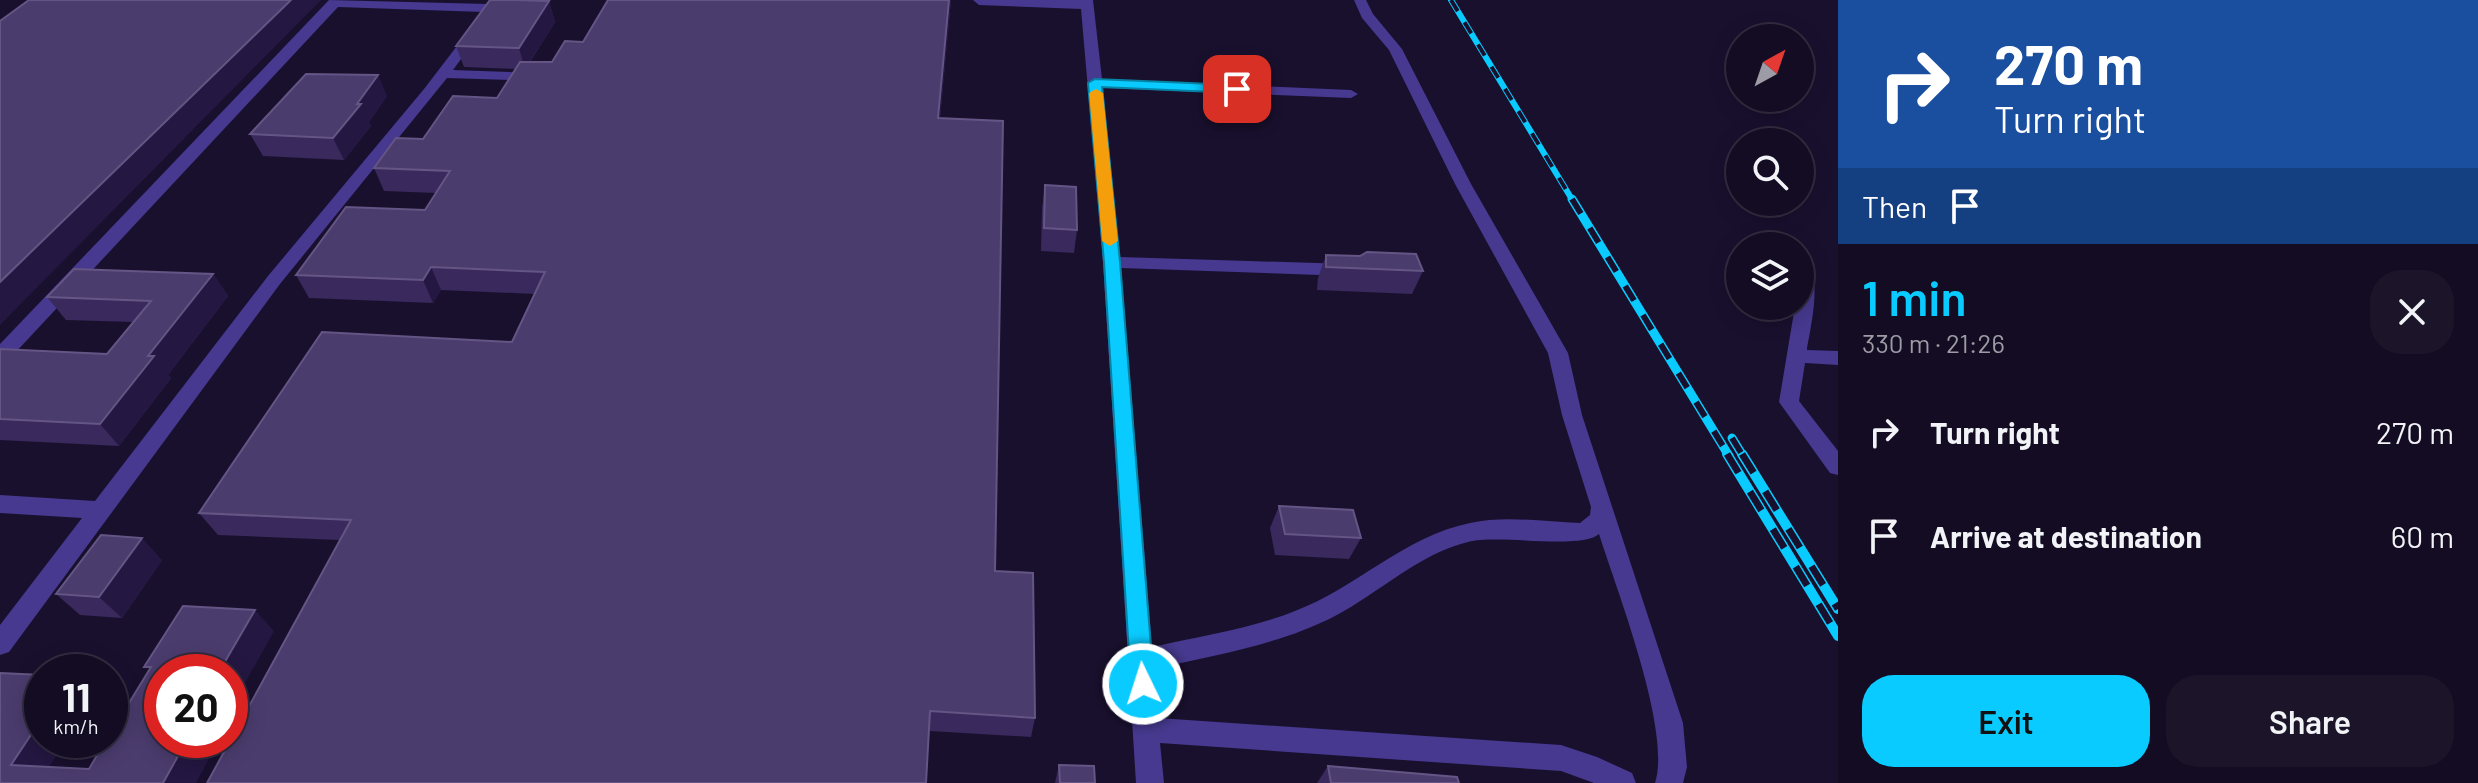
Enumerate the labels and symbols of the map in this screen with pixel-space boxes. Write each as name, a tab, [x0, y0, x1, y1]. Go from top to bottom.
north arrow	[1726, 24, 1814, 112]
pin	[1203, 55, 1271, 123]
position arrow	[1101, 642, 1185, 726]
speed limit sign: 20	[144, 654, 248, 758]

